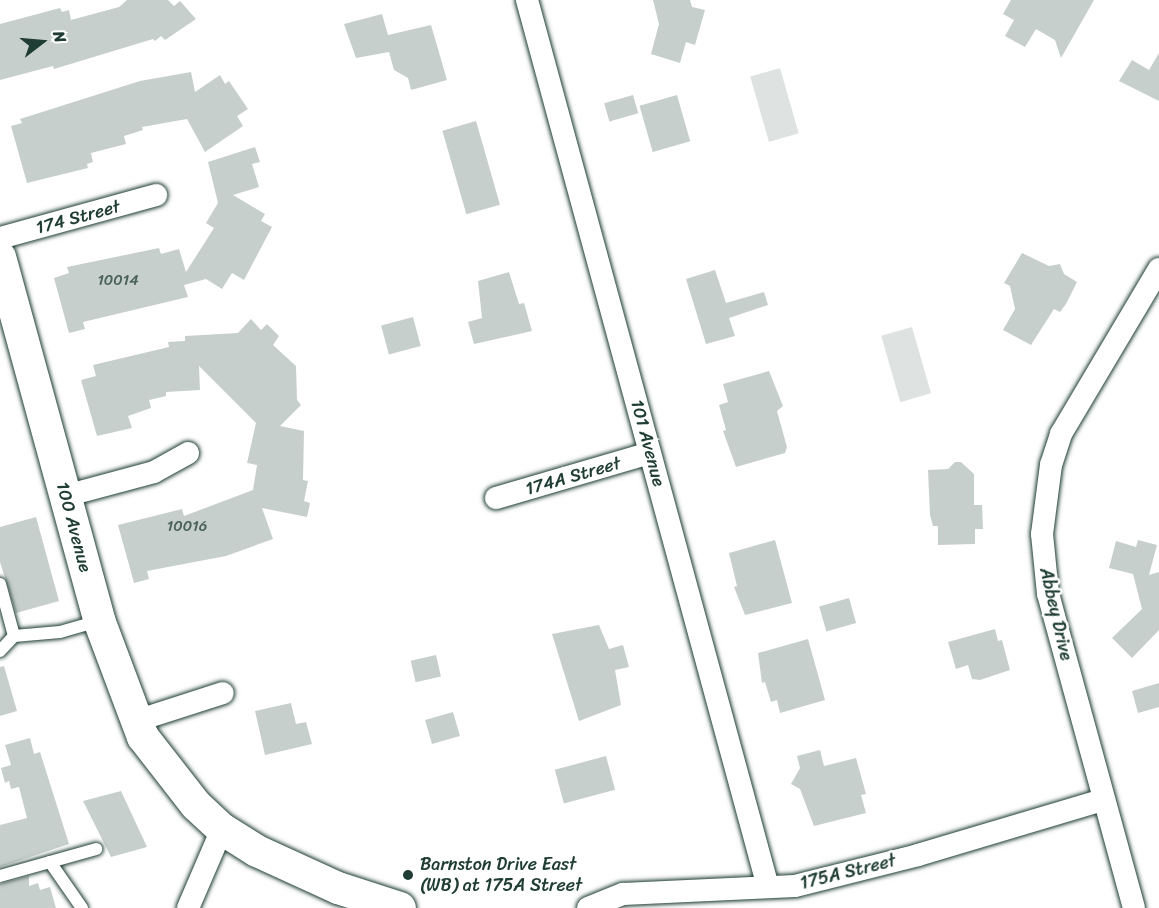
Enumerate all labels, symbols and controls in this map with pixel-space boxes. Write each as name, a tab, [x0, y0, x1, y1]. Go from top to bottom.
north arrow	[12, 12, 72, 72]
text: N	[44, 28, 75, 46]
street label: 174 Street	[34, 195, 122, 239]
house number: 10014	[97, 272, 139, 290]
street label: 101 Avenue	[626, 397, 670, 489]
street label: 174A Street	[523, 452, 623, 500]
street label: 100 Avenue	[52, 479, 96, 575]
house number: 10016	[167, 518, 207, 536]
street label: Abbey Drive	[1035, 565, 1077, 663]
street label: 175A Street	[798, 850, 898, 894]
place label: Barnston Drive East (WB) at 175A Street	[420, 854, 582, 896]
marker: Barnston Drive East (WB) at 175A Street	[401, 868, 415, 882]

